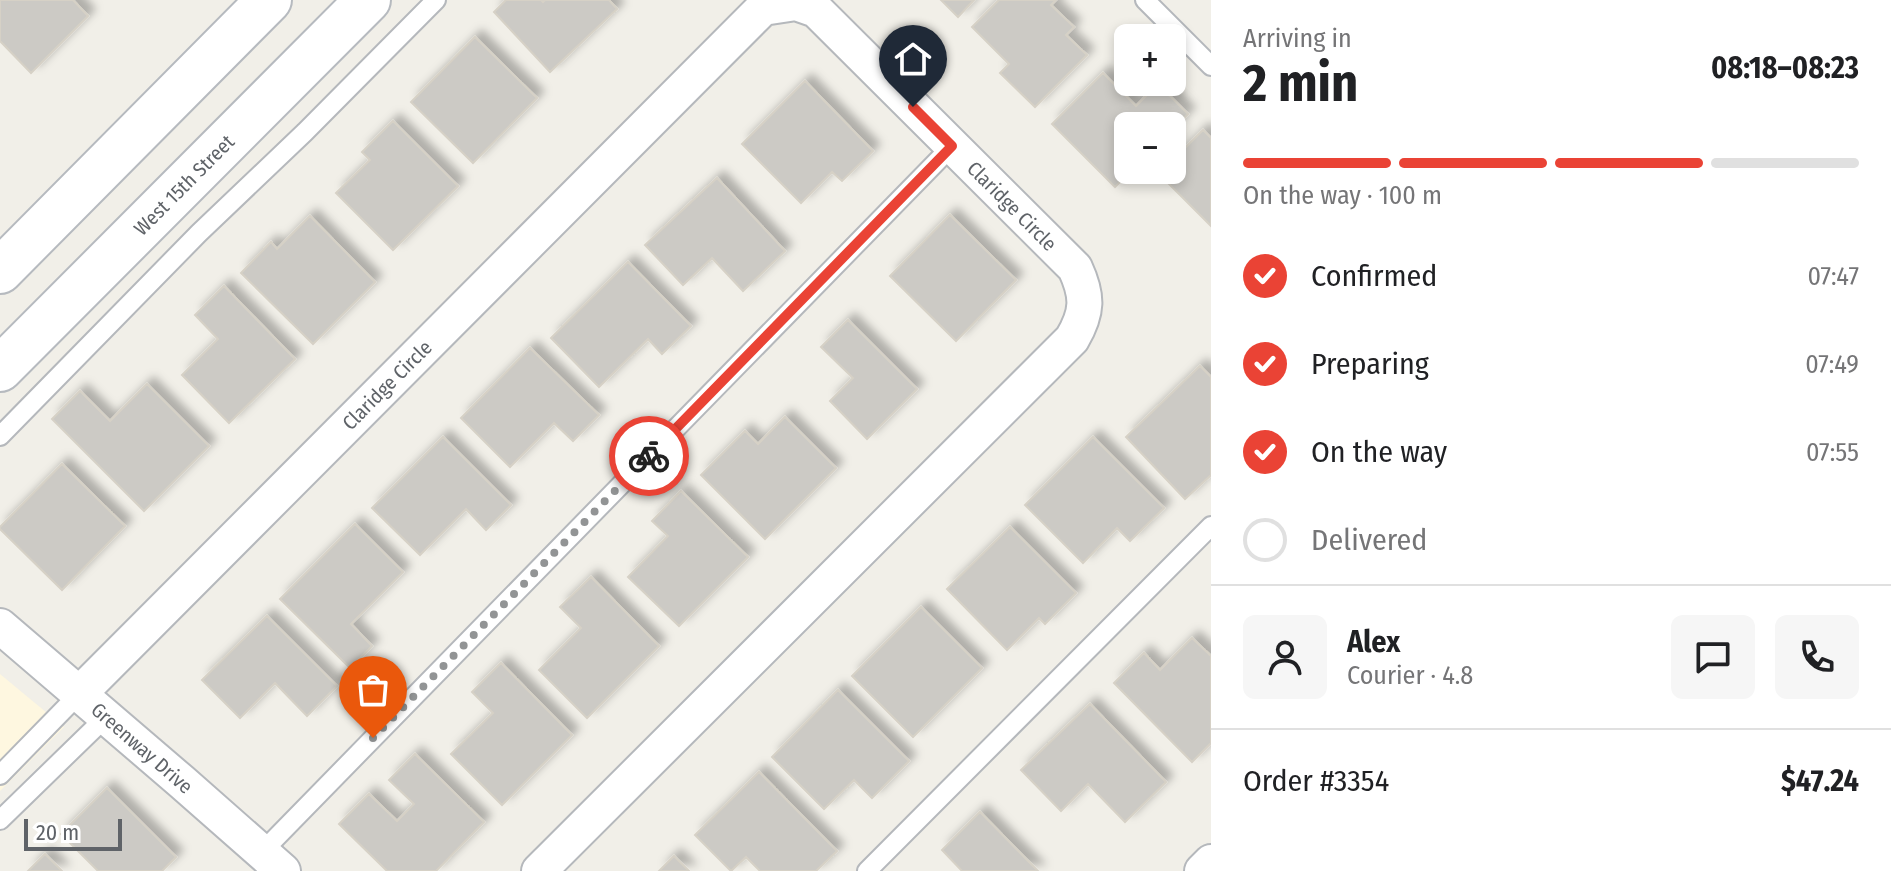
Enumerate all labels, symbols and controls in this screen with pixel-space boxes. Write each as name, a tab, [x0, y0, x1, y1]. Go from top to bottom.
text: Arriving in	[1243, 23, 1352, 54]
map controls	[1114, 24, 1186, 184]
button: +	[1114, 24, 1186, 96]
pin	[879, 25, 947, 107]
icon: home	[891, 37, 935, 81]
text: 08:18–08:23	[1711, 50, 1859, 86]
text: 2 min	[1243, 52, 1358, 115]
button: −	[1114, 112, 1186, 184]
street label: West 15th Street	[129, 129, 240, 240]
street label: Claridge Circle	[962, 156, 1062, 256]
text: On the way · 100 m	[1243, 180, 1442, 211]
icon: check	[1243, 254, 1287, 298]
text: Confirmed	[1311, 258, 1437, 294]
text: 07:47	[1807, 261, 1859, 292]
street label: Claridge Circle	[337, 335, 437, 435]
icon: check	[1243, 342, 1287, 386]
text: Preparing	[1311, 346, 1429, 382]
text: 07:49	[1805, 349, 1859, 380]
courier	[609, 416, 689, 496]
icon: check	[1243, 430, 1287, 474]
icon: bike	[627, 434, 671, 478]
text: On the way	[1311, 434, 1447, 470]
text: 07:55	[1806, 437, 1859, 468]
text: Delivered	[1311, 522, 1427, 558]
button: person	[1243, 615, 1327, 699]
button: chat	[1671, 615, 1755, 699]
button: phone	[1775, 615, 1859, 699]
text: Alex	[1347, 624, 1400, 660]
pin	[339, 656, 407, 738]
text: Courier · 4.8	[1347, 660, 1473, 691]
icon: bag	[351, 668, 395, 712]
street label: Greenway Drive	[86, 697, 198, 799]
text: Order #3354	[1243, 763, 1389, 799]
text: $47.24	[1781, 763, 1859, 799]
scale bar	[24, 815, 122, 851]
text: 20 m	[36, 819, 79, 846]

